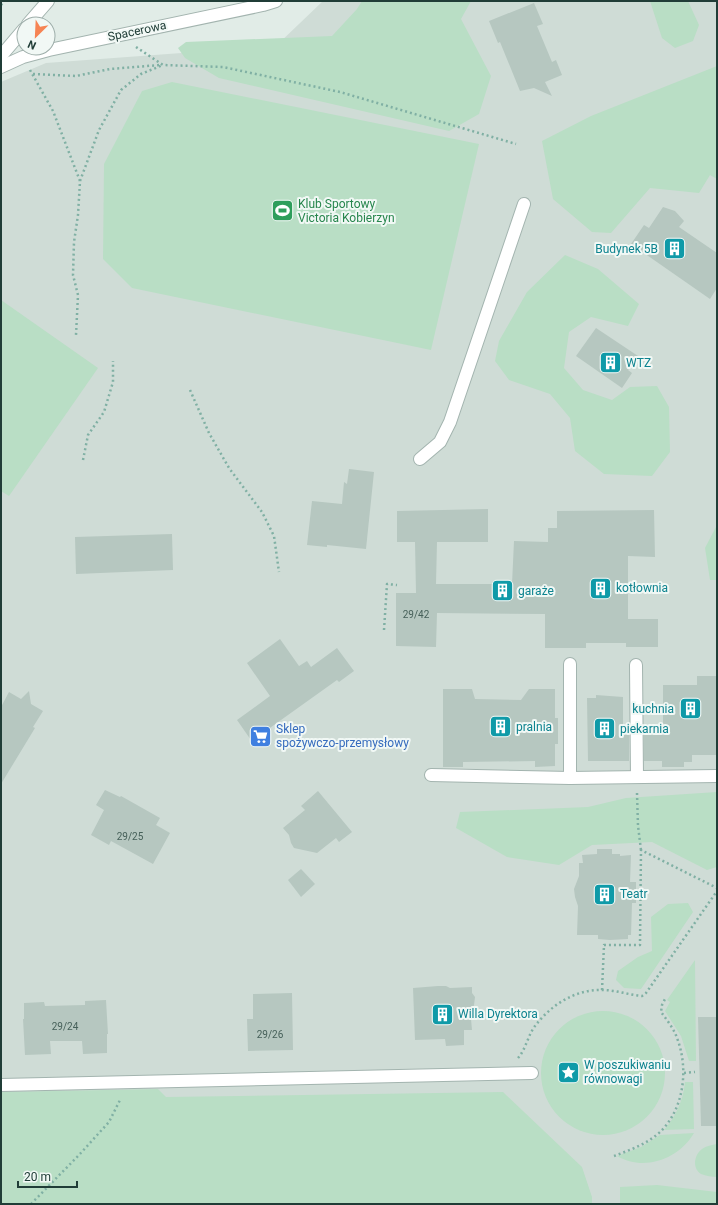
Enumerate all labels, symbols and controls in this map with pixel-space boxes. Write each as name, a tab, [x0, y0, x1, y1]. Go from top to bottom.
north arrow	[16, 16, 56, 56]
street label: Spacerowa	[107, 18, 167, 44]
text: N	[26, 37, 38, 52]
place label: Klub Sportowy Victoria Kobierzyn	[298, 197, 395, 225]
sports icon: Klub Sportowy Victoria Kobierzyn	[270, 198, 296, 224]
building icon: Budynek 5B	[661, 236, 687, 262]
place label: Budynek 5B	[595, 242, 658, 256]
building icon: WTZ	[597, 350, 623, 376]
place label: WTZ	[626, 356, 651, 370]
building icon: kotłownia	[587, 575, 613, 601]
building icon: garaże	[490, 578, 516, 604]
place label: kotłownia	[616, 581, 668, 595]
place label: garaże	[518, 584, 554, 598]
house number: 29/42	[403, 609, 430, 620]
building icon: kuchnia	[677, 696, 703, 722]
place label: kuchnia	[632, 702, 674, 716]
building icon: pralnia	[487, 714, 513, 740]
building icon: piekarnia	[592, 716, 618, 742]
place label: pralnia	[516, 720, 552, 734]
place label: Sklep spożywczo-przemysłowy	[276, 722, 409, 750]
place label: piekarnia	[620, 722, 669, 736]
supermarket icon: Sklep spożywczo-przemysłowy	[248, 723, 274, 749]
house number: 29/25	[117, 831, 144, 842]
building icon: Teatr	[592, 881, 618, 907]
place label: Teatr	[620, 887, 647, 901]
building icon: Willa Dyrektora	[430, 1001, 456, 1027]
place label: Willa Dyrektora	[458, 1007, 538, 1021]
house number: 29/24	[52, 1021, 79, 1032]
house number: 29/26	[257, 1029, 284, 1040]
place label: W poszukiwaniu równowagi	[584, 1058, 671, 1086]
place icon: W poszukiwaniu równowagi	[556, 1059, 582, 1085]
scale bar	[18, 1163, 77, 1189]
text: 20 m	[24, 1170, 51, 1184]

